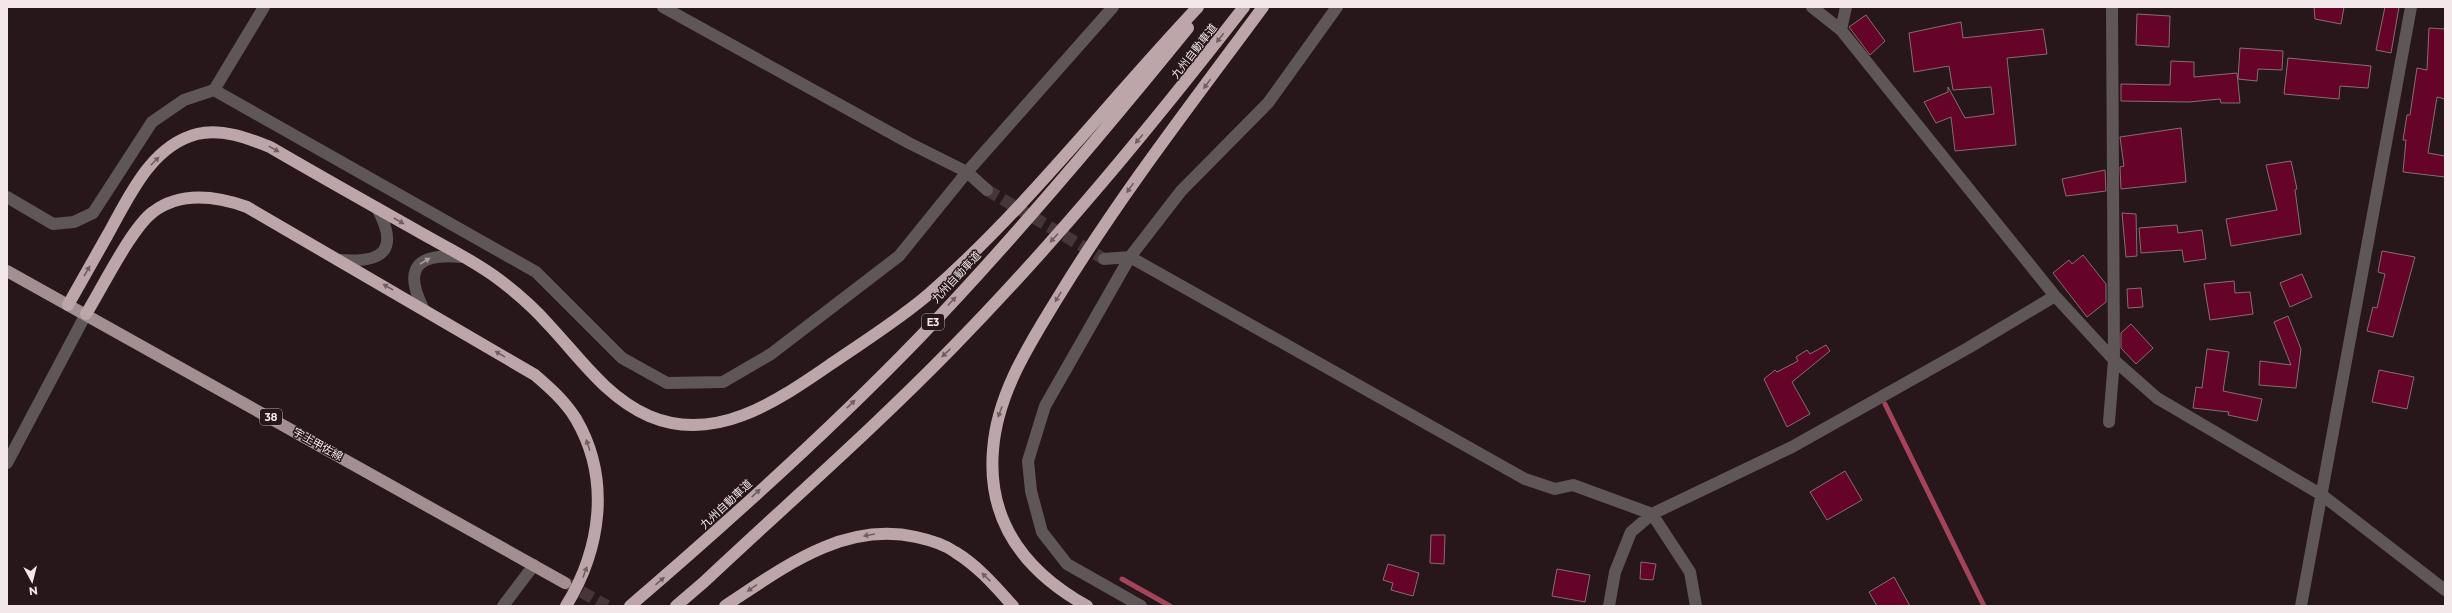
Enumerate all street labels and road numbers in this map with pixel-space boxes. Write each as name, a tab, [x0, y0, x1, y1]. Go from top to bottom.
street label: 九州自動車道	[1168, 21, 1220, 81]
street label: 九州自動車道	[928, 248, 984, 306]
road number: E3	[922, 314, 944, 330]
road number: 38	[260, 409, 282, 425]
street label: 宇土甲佐線	[291, 425, 345, 463]
street label: 九州自動車道	[697, 476, 755, 532]

